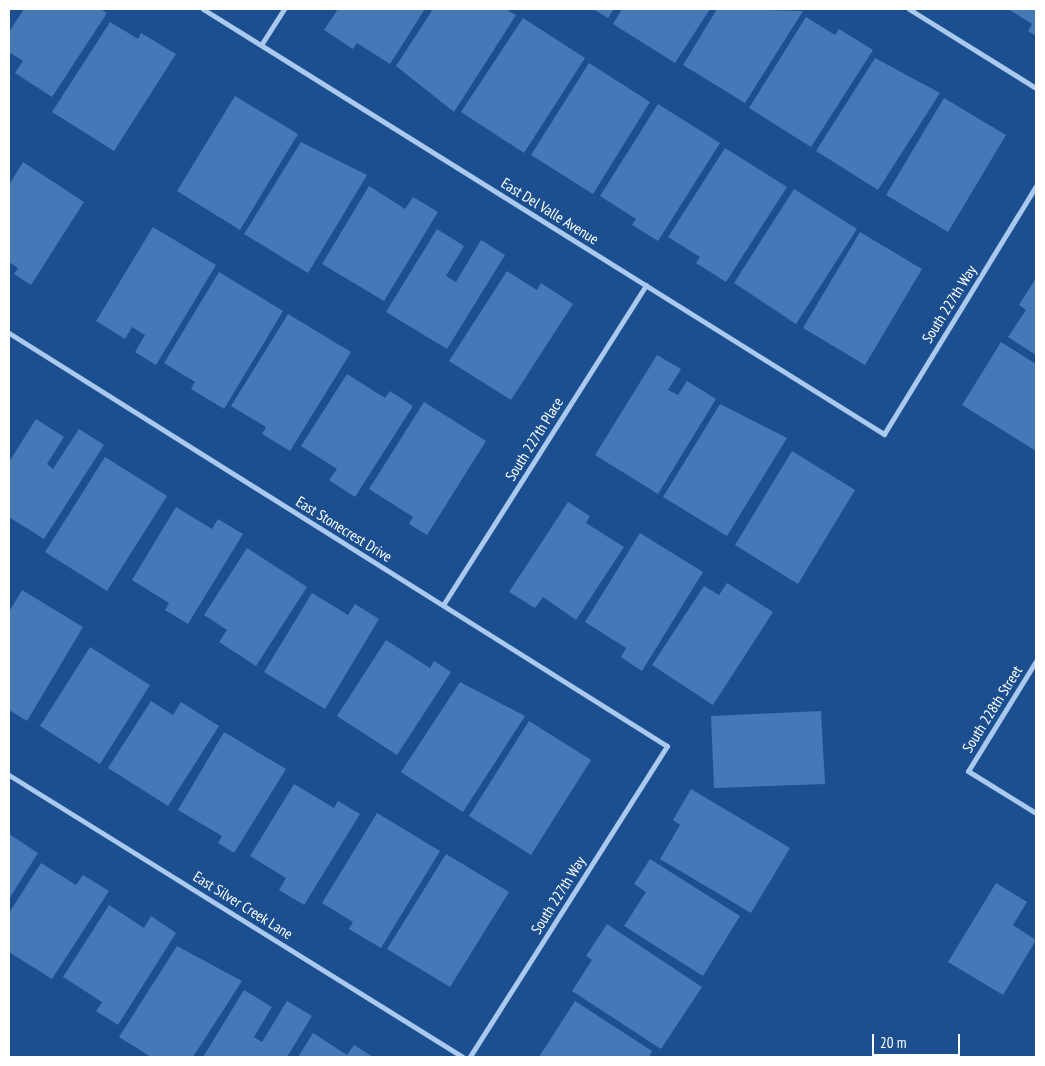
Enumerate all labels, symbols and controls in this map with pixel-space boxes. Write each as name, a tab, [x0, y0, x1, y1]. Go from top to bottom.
street label: East Del Valle Avenue	[498, 174, 602, 248]
street label: South 227th Way	[918, 262, 980, 346]
street label: South 227th Place	[501, 394, 567, 484]
street label: East Stonecrest Drive	[293, 492, 395, 566]
street label: South 228th Street	[958, 662, 1026, 756]
street label: South 227th Way	[527, 853, 589, 937]
street label: East Silver Creek Lane	[190, 867, 296, 943]
scale bar	[875, 1024, 962, 1056]
text: 20 m	[880, 1033, 906, 1052]

